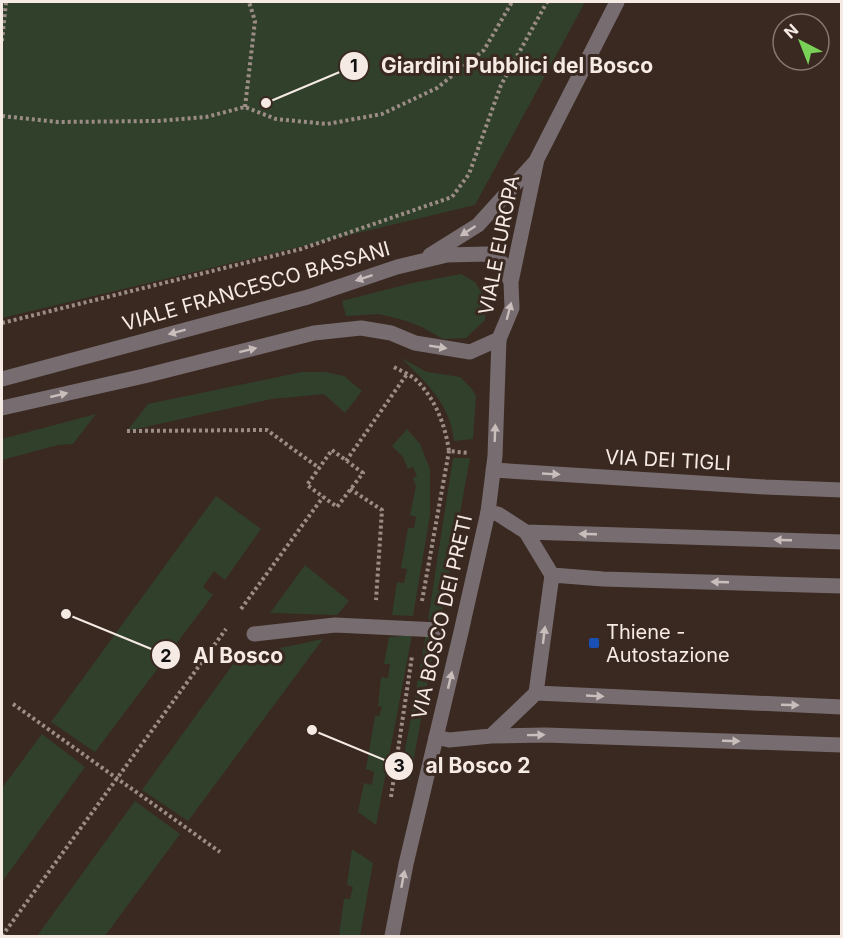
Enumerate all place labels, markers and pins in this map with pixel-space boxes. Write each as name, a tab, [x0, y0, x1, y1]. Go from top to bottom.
callout: Giardini Pubblici del Bosco	[339, 46, 665, 85]
place label: Thiene - Autostazione	[606, 620, 730, 667]
callout: Al Bosco	[151, 636, 295, 675]
marker: Thiene - Autostazione	[587, 636, 601, 650]
callout: al Bosco 2	[384, 747, 542, 786]

